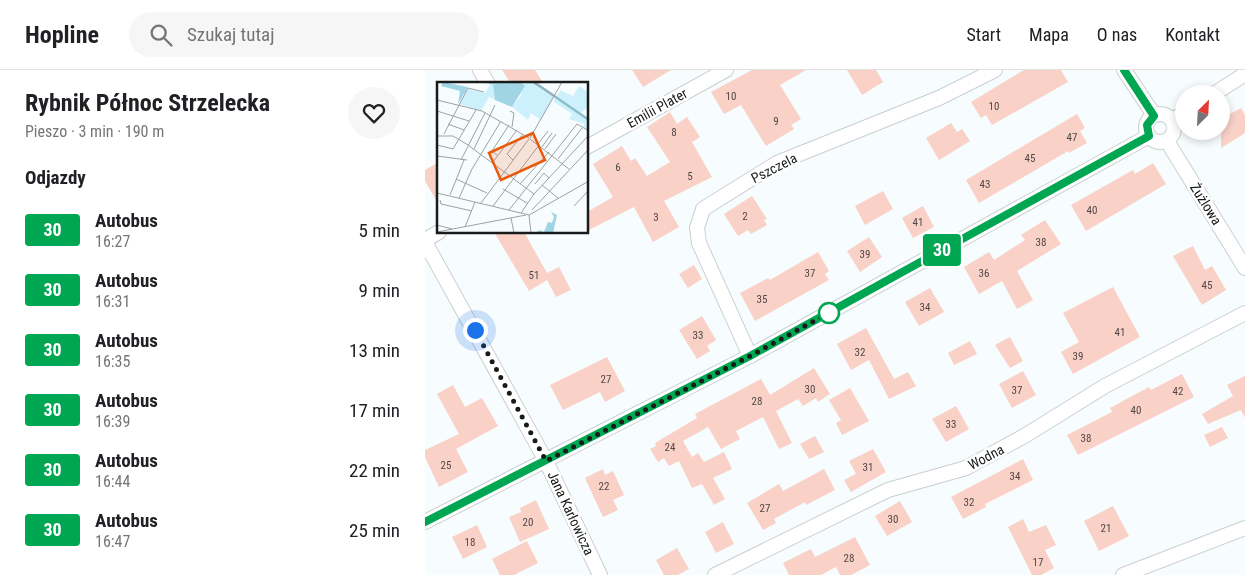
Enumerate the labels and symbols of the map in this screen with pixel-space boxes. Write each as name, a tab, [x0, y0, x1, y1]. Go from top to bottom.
inset map	[437, 82, 589, 234]
street label: Emilii Plater	[624, 85, 690, 131]
north arrow	[1175, 85, 1230, 140]
house number: 10	[726, 90, 736, 103]
house number: 10	[989, 100, 999, 113]
house number: 9	[773, 115, 779, 128]
house number: 8	[671, 126, 677, 139]
house number: 47	[1067, 131, 1077, 144]
street label: Pszczela	[748, 150, 800, 186]
house number: 45	[1025, 152, 1035, 165]
house number: 6	[615, 161, 621, 174]
house number: 5	[687, 170, 693, 183]
house number: 43	[980, 178, 990, 191]
street label: Żużlowa	[1187, 180, 1225, 228]
house number: 40	[1087, 204, 1097, 217]
house number: 2	[742, 210, 748, 223]
house number: 3	[653, 211, 659, 224]
house number: 41	[913, 216, 923, 229]
line badge: 30	[919, 234, 965, 266]
house number: 38	[1036, 236, 1046, 249]
house number: 39	[860, 248, 870, 261]
house number: 37	[805, 267, 815, 280]
house number: 36	[979, 267, 989, 280]
house number: 51	[529, 269, 539, 282]
house number: 45	[1202, 279, 1212, 292]
house number: 35	[757, 293, 767, 306]
house number: 34	[920, 301, 931, 314]
unlabelled marker	[818, 302, 840, 324]
your location	[463, 318, 488, 343]
house number: 41	[1115, 326, 1125, 339]
house number: 33	[693, 329, 703, 342]
house number: 32	[855, 346, 865, 359]
house number: 39	[1073, 350, 1083, 363]
house number: 27	[601, 373, 611, 386]
house number: 30	[805, 383, 815, 396]
house number: 37	[1012, 384, 1022, 397]
house number: 42	[1173, 385, 1183, 398]
house number: 28	[752, 395, 762, 408]
house number: 40	[1131, 404, 1141, 417]
house number: 33	[946, 418, 956, 431]
house number: 38	[1081, 432, 1091, 445]
house number: 24	[665, 441, 676, 454]
street label: Wodna	[966, 441, 1006, 473]
house number: 25	[441, 459, 451, 472]
house number: 31	[863, 461, 873, 474]
street label: Jana Karłowicza	[545, 468, 597, 558]
house number: 34	[1010, 470, 1021, 483]
house number: 22	[599, 480, 609, 493]
house number: 32	[964, 496, 974, 509]
house number: 27	[760, 502, 770, 515]
house number: 30	[888, 513, 898, 526]
house number: 20	[523, 516, 533, 529]
house number: 21	[1101, 522, 1111, 535]
house number: 18	[465, 536, 475, 549]
house number: 28	[844, 552, 854, 565]
house number: 17	[1033, 556, 1043, 569]

